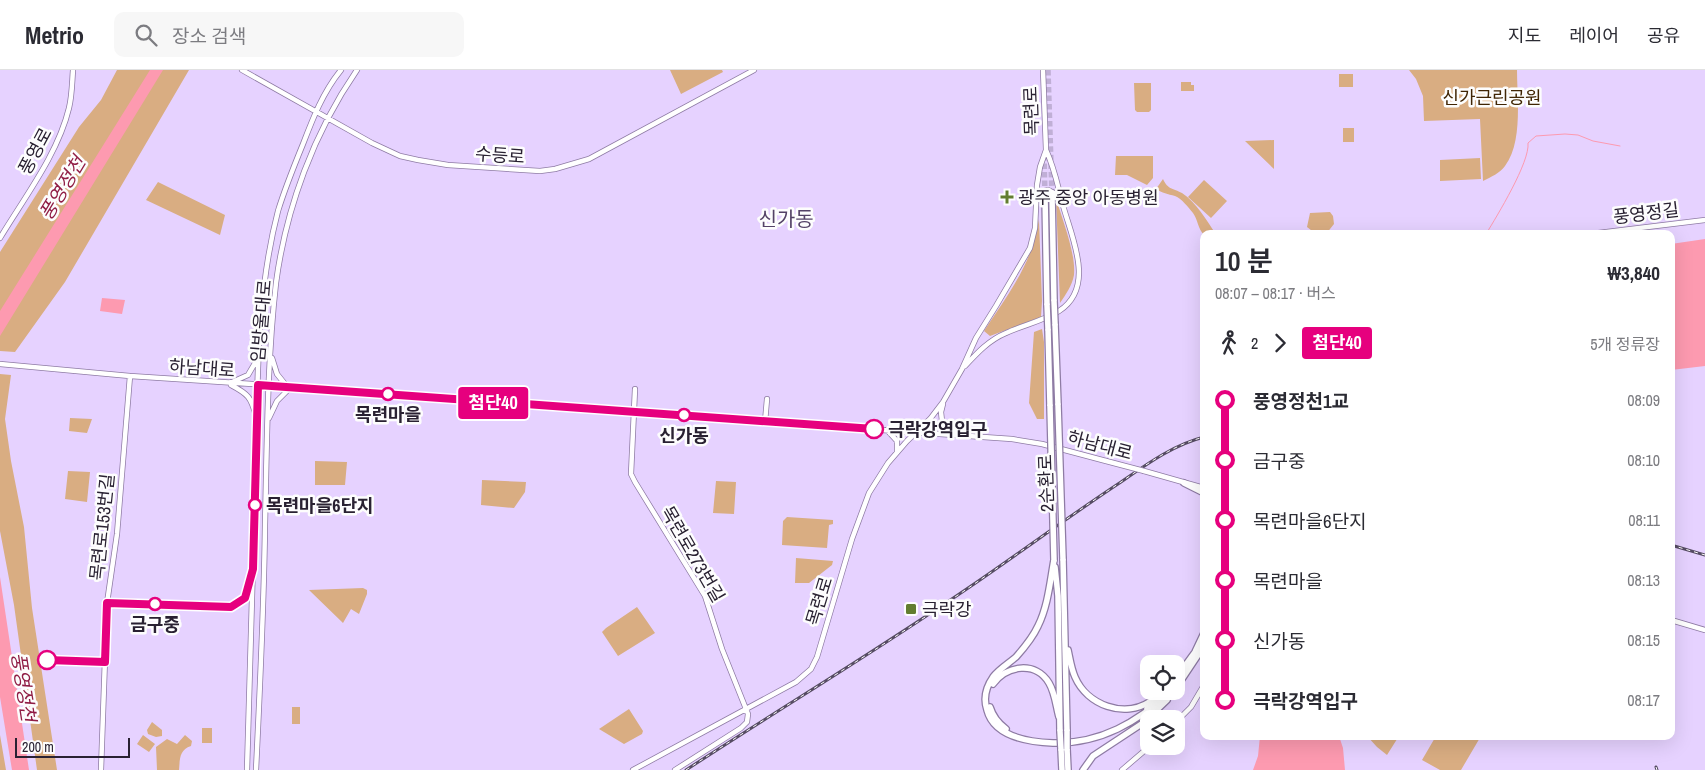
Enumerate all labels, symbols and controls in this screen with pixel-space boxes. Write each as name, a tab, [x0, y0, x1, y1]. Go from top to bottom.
search box	[114, 12, 464, 57]
text: Metrio	[25, 19, 84, 51]
icon: search	[132, 21, 160, 49]
text: 장소 검색	[172, 23, 246, 49]
text: 지도	[1508, 23, 1541, 48]
text: 레이어	[1569, 23, 1619, 48]
text: 공유	[1647, 23, 1680, 48]
park label: 신가근린공원	[1442, 85, 1542, 110]
street label: 목련로	[1018, 86, 1044, 136]
street label: 풍영로	[12, 123, 58, 179]
street label: 수등로	[474, 141, 526, 169]
water label: 풍영정천	[33, 150, 92, 225]
place label: 광주 중앙 아동병원	[1018, 185, 1159, 210]
marker: 광주 중앙 아동병원	[1000, 190, 1014, 204]
street label: 풍영정길	[1612, 197, 1680, 229]
district label: 신가동	[758, 205, 814, 232]
text: 10 분	[1215, 242, 1273, 280]
text: ₩3,840	[1607, 260, 1660, 286]
street label: 임방울대로	[245, 279, 277, 363]
text: 08:07 – 08:17 · 버스	[1215, 282, 1336, 304]
icon: walk	[1215, 329, 1243, 357]
icon: forward	[1266, 329, 1294, 357]
text: 첨단40	[1312, 330, 1362, 355]
text: 2	[1251, 332, 1258, 354]
text: 5개 정류장	[1590, 333, 1660, 355]
street label: 하남대로	[168, 353, 236, 383]
marker: 목련마을	[381, 387, 395, 401]
line badge: 첨단40	[458, 387, 528, 419]
text: 풍영정천1교	[1253, 388, 1349, 414]
text: 08:09	[1627, 389, 1660, 411]
text: 첨단40	[468, 390, 518, 415]
place label: 목련마을	[355, 402, 421, 427]
marker: 신가동	[677, 408, 691, 422]
place label: 극락강역입구	[888, 417, 987, 442]
marker: 극락강역입구	[864, 419, 884, 439]
place label: 신가동	[659, 423, 709, 448]
street label: 하남대로	[1065, 424, 1135, 466]
text: 금구중	[1253, 448, 1305, 474]
text: 08:10	[1627, 449, 1660, 471]
street label: 2순환로	[1032, 454, 1060, 512]
street label: 목련로153번길	[84, 472, 120, 582]
place label: 목련마을6단지	[266, 493, 374, 518]
marker: 목련마을6단지	[248, 498, 262, 512]
street label: 목련로273번길	[655, 501, 731, 607]
text: 목련마을6단지	[1253, 508, 1367, 534]
text: 08:11	[1628, 509, 1660, 531]
text: 목련마을	[1253, 568, 1323, 594]
text: 08:13	[1627, 569, 1660, 591]
street label: 목련로	[800, 574, 838, 628]
marker: 금구중	[148, 597, 162, 611]
place label: 극락강	[922, 597, 972, 622]
marker: 극락강	[904, 602, 918, 616]
place label: 금구중	[130, 612, 180, 637]
text: 신가동	[1253, 628, 1305, 654]
text: 08:15	[1627, 629, 1660, 651]
water label: 풍영정천	[6, 650, 43, 725]
unlabelled marker	[37, 650, 57, 670]
map controls	[1140, 655, 1185, 755]
button: locate	[1140, 655, 1185, 700]
text: 극락강역입구	[1253, 688, 1358, 714]
text: 08:17	[1627, 689, 1660, 711]
button: layers	[1140, 710, 1185, 755]
scale bar	[15, 735, 130, 758]
text: 200 m	[22, 738, 54, 756]

